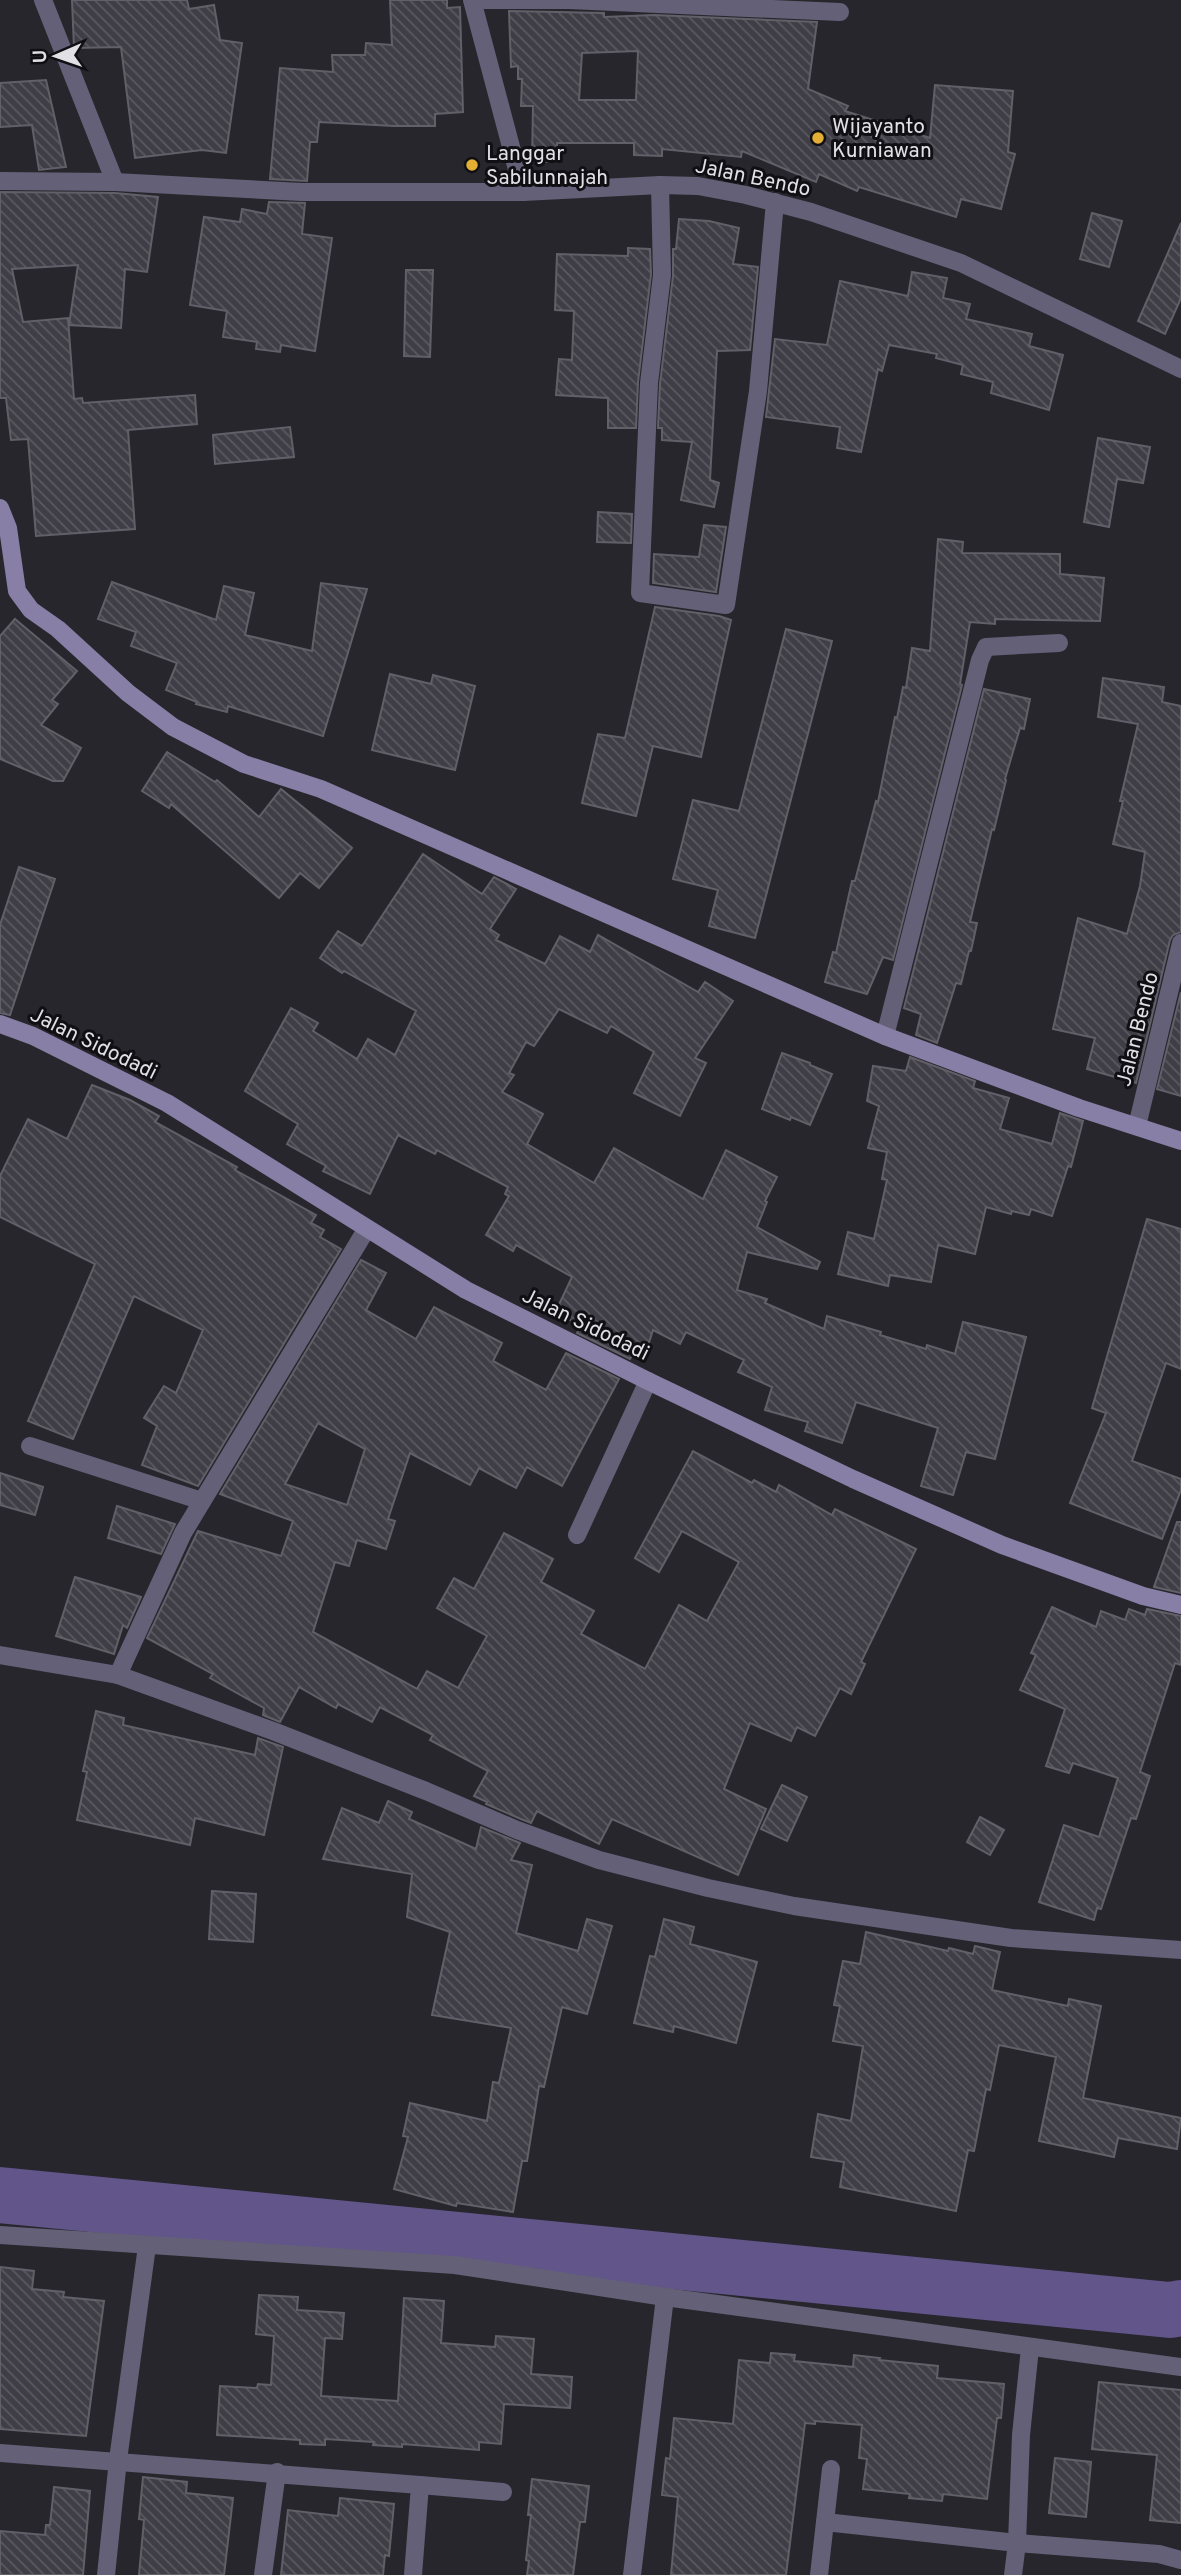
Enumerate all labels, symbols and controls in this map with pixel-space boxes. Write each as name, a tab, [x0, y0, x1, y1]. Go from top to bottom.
north arrow	[21, 21, 91, 91]
text: U	[29, 49, 53, 64]
place label: Wijayanto Kurniawan	[832, 114, 932, 165]
marker: Wijayanto Kurniawan	[810, 130, 826, 146]
place label: Langgar Sabilunnajah	[486, 141, 608, 192]
street label: Jalan Bendo	[693, 153, 813, 204]
marker: Langgar Sabilunnajah	[464, 157, 480, 173]
street label: Jalan Bendo	[1111, 969, 1166, 1090]
street label: Jalan Sidodadi	[25, 1002, 161, 1087]
street label: Jalan Sidodadi	[517, 1283, 653, 1368]

